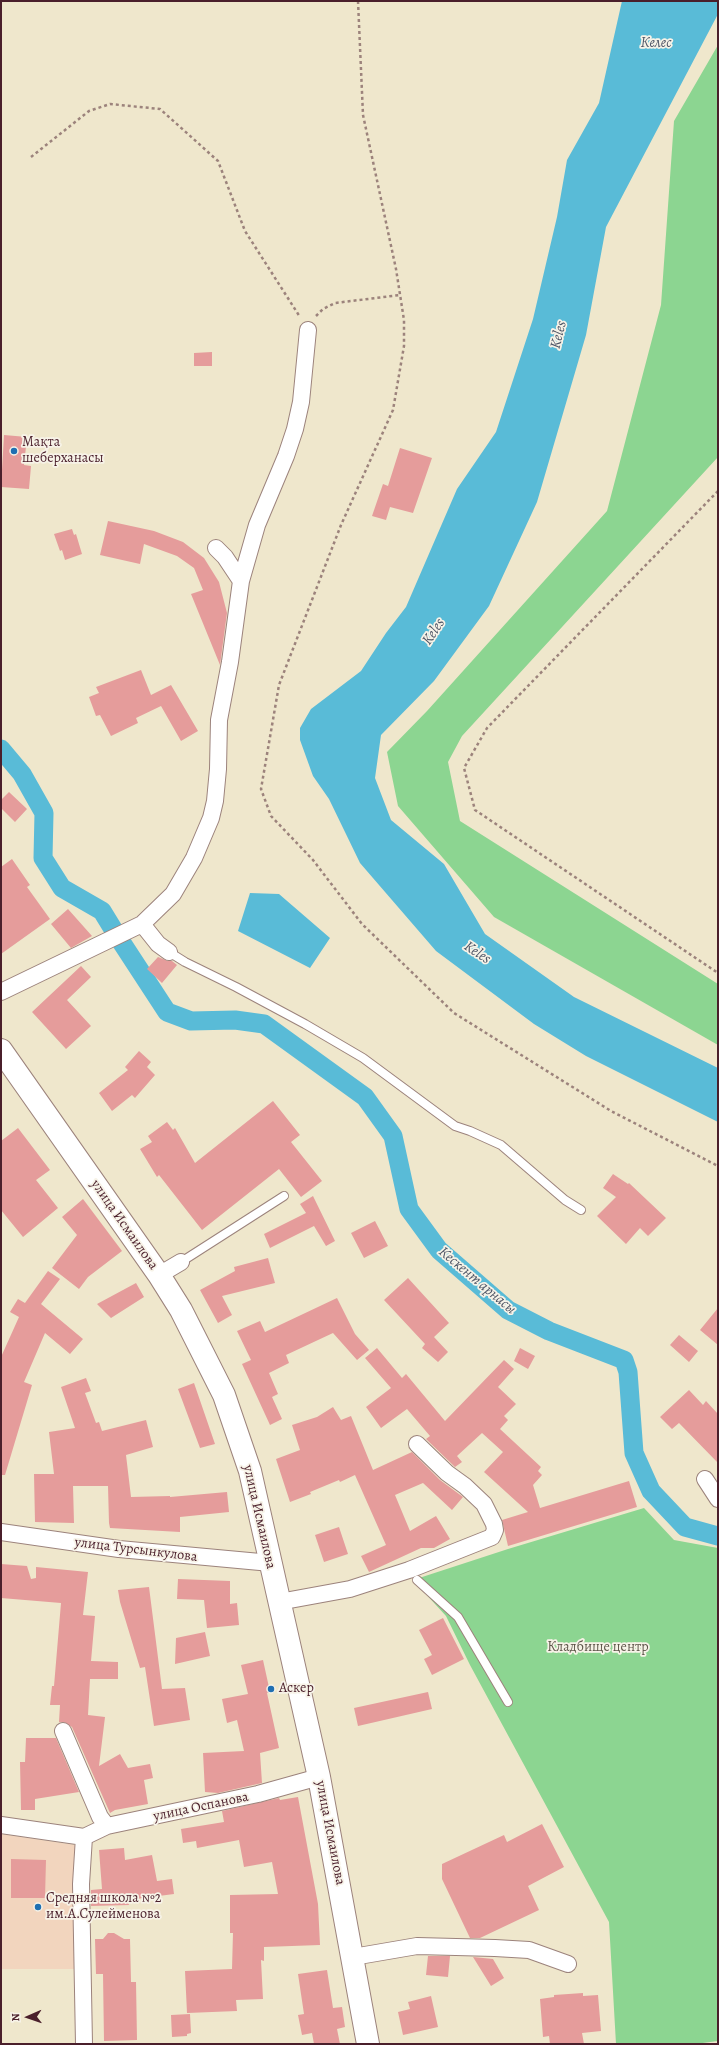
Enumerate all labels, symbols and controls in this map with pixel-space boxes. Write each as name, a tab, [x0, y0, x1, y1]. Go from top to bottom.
water label: Келес	[641, 34, 671, 52]
water label: Keles	[547, 319, 571, 351]
place label: Мақта шеберханасы	[22, 435, 104, 468]
marker: Мақта шеберханасы	[9, 446, 19, 456]
water label: Keles	[419, 615, 449, 649]
water label: Keles	[460, 938, 494, 968]
street label: улица Исмаилова	[87, 1177, 161, 1273]
water label: Кескент арнасы	[435, 1243, 519, 1319]
street label: улица Исмаилова	[239, 1463, 279, 1571]
street label: улица Турсынкулова	[74, 1534, 198, 1566]
park label: Кладбище центр	[547, 1640, 649, 1656]
place label: Аскер	[279, 1681, 314, 1697]
marker: Аскер	[266, 1684, 276, 1694]
street label: улица Исмаилова	[312, 1779, 348, 1887]
street label: улица Оспанова	[152, 1789, 250, 1825]
place label: Средняя школа №2 им.А.Сулейменова	[46, 1891, 162, 1924]
marker: Средняя школа №2 им.А.Сулейменова	[33, 1902, 43, 1912]
north arrow	[8, 1997, 48, 2037]
text: N	[8, 2013, 23, 2022]

